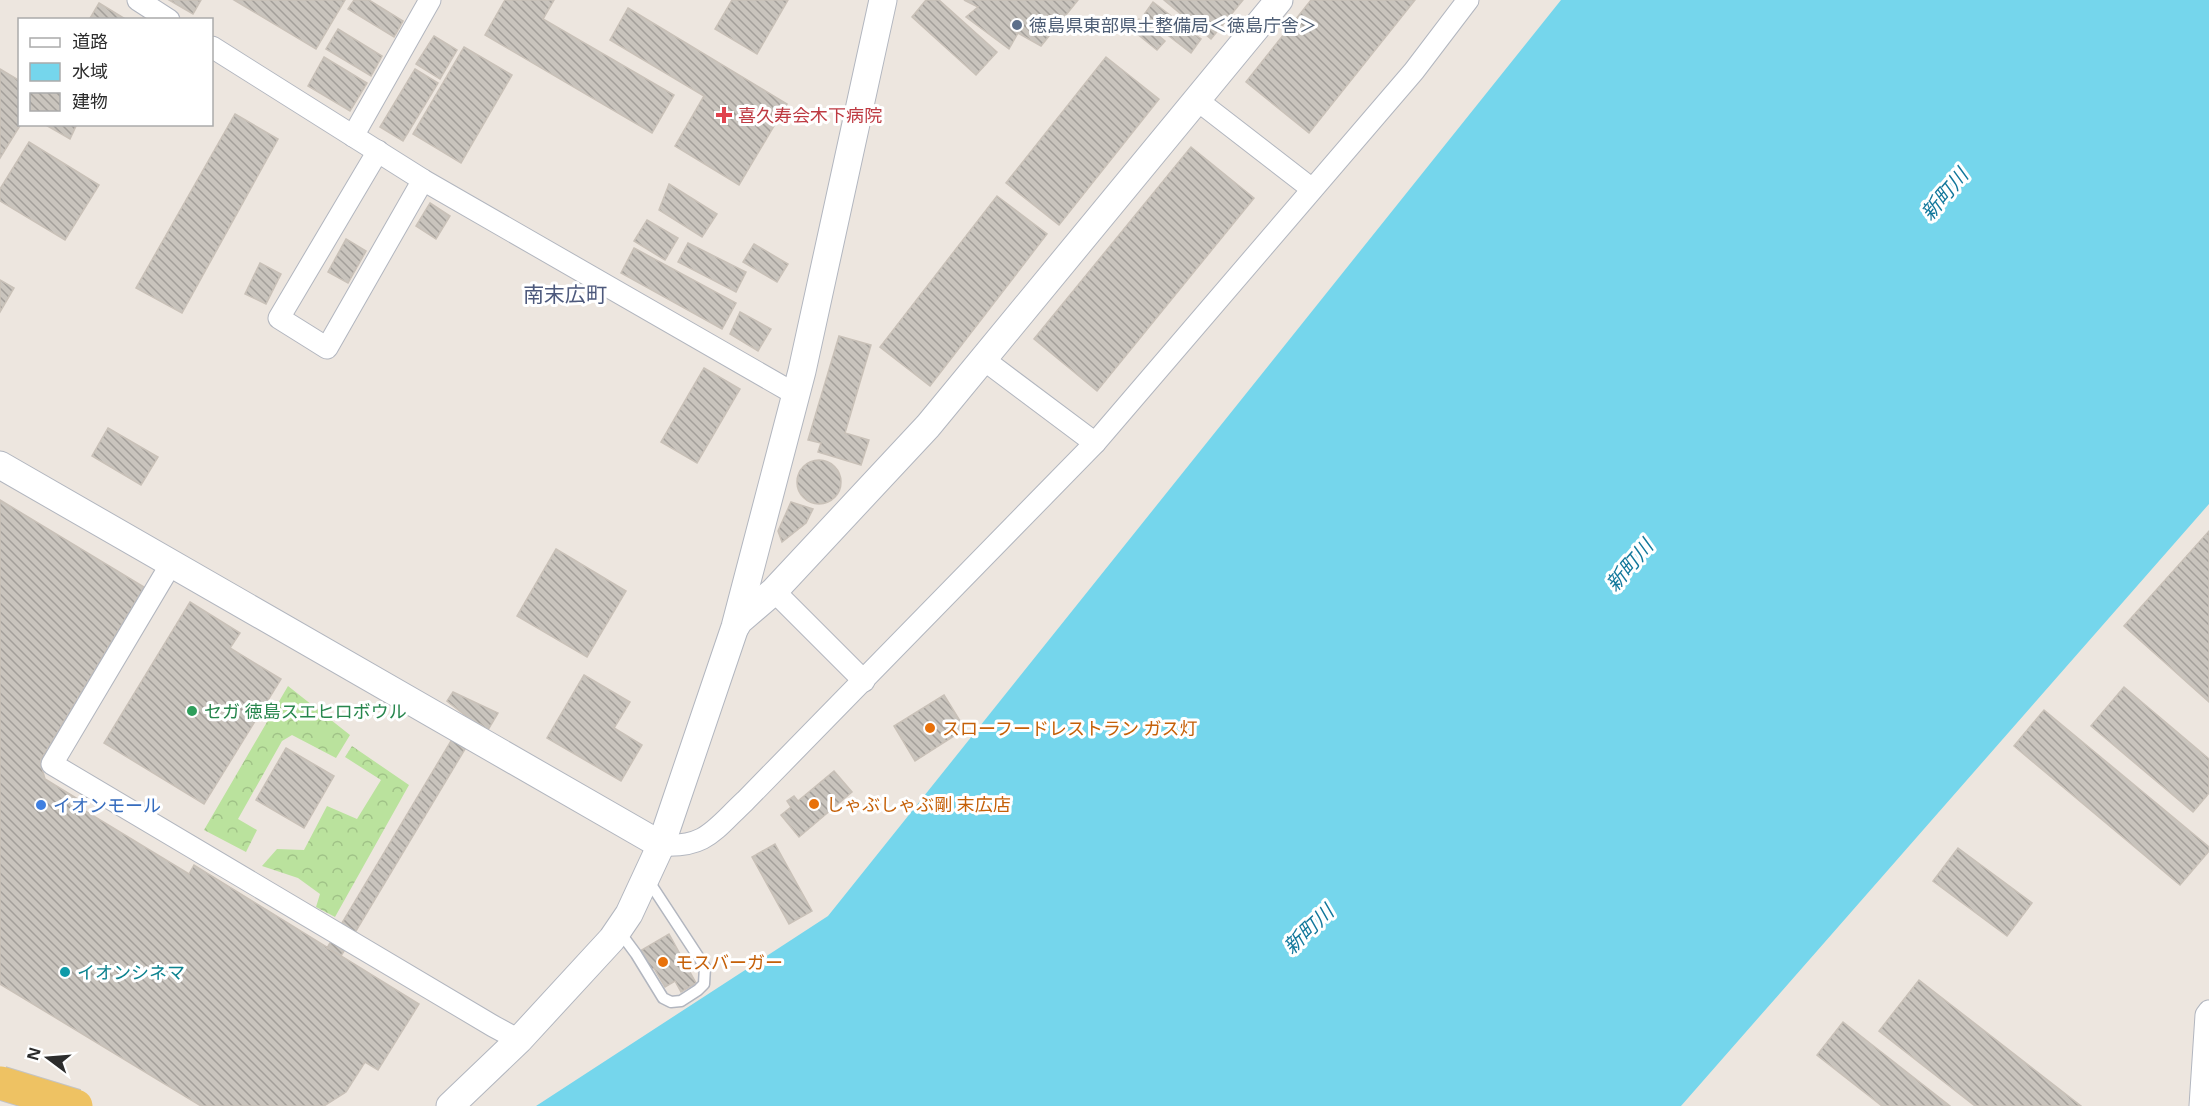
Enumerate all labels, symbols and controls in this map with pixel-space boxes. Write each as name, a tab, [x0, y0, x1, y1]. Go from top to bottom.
place label: 徳島県東部県土整備局＜徳島庁舎＞	[1029, 13, 1317, 37]
legend	[18, 18, 213, 126]
marker: 徳島県東部県土整備局＜徳島庁舎＞	[1010, 18, 1024, 32]
text: 道路	[72, 29, 108, 53]
text: 水域	[72, 59, 108, 83]
text: 建物	[72, 89, 108, 113]
place label: 喜久寿会木下病院	[738, 103, 882, 127]
marker: 喜久寿会木下病院	[715, 106, 733, 124]
water label: 新町川	[1914, 161, 1975, 226]
district label: 南末広町	[523, 280, 607, 308]
water label: 新町川	[1599, 532, 1660, 597]
place label: セガ 徳島スエヒロボウル	[204, 699, 407, 723]
marker: セガ 徳島スエヒロボウル	[185, 704, 199, 718]
place label: スローフードレストラン ガス灯	[942, 716, 1198, 740]
marker: スローフードレストラン ガス灯	[923, 721, 937, 735]
place label: しゃぶしゃぶ剛 末広店	[826, 792, 1011, 816]
place label: イオンモール	[53, 793, 161, 817]
marker: しゃぶしゃぶ剛 末広店	[807, 797, 821, 811]
marker: イオンモール	[34, 798, 48, 812]
water label: 新町川	[1277, 897, 1340, 960]
place label: モスバーガー	[675, 950, 783, 974]
marker: モスバーガー	[656, 955, 670, 969]
place label: イオンシネマ	[77, 960, 185, 984]
marker: イオンシネマ	[58, 965, 72, 979]
north arrow	[18, 1028, 78, 1088]
text: N	[21, 1045, 46, 1063]

